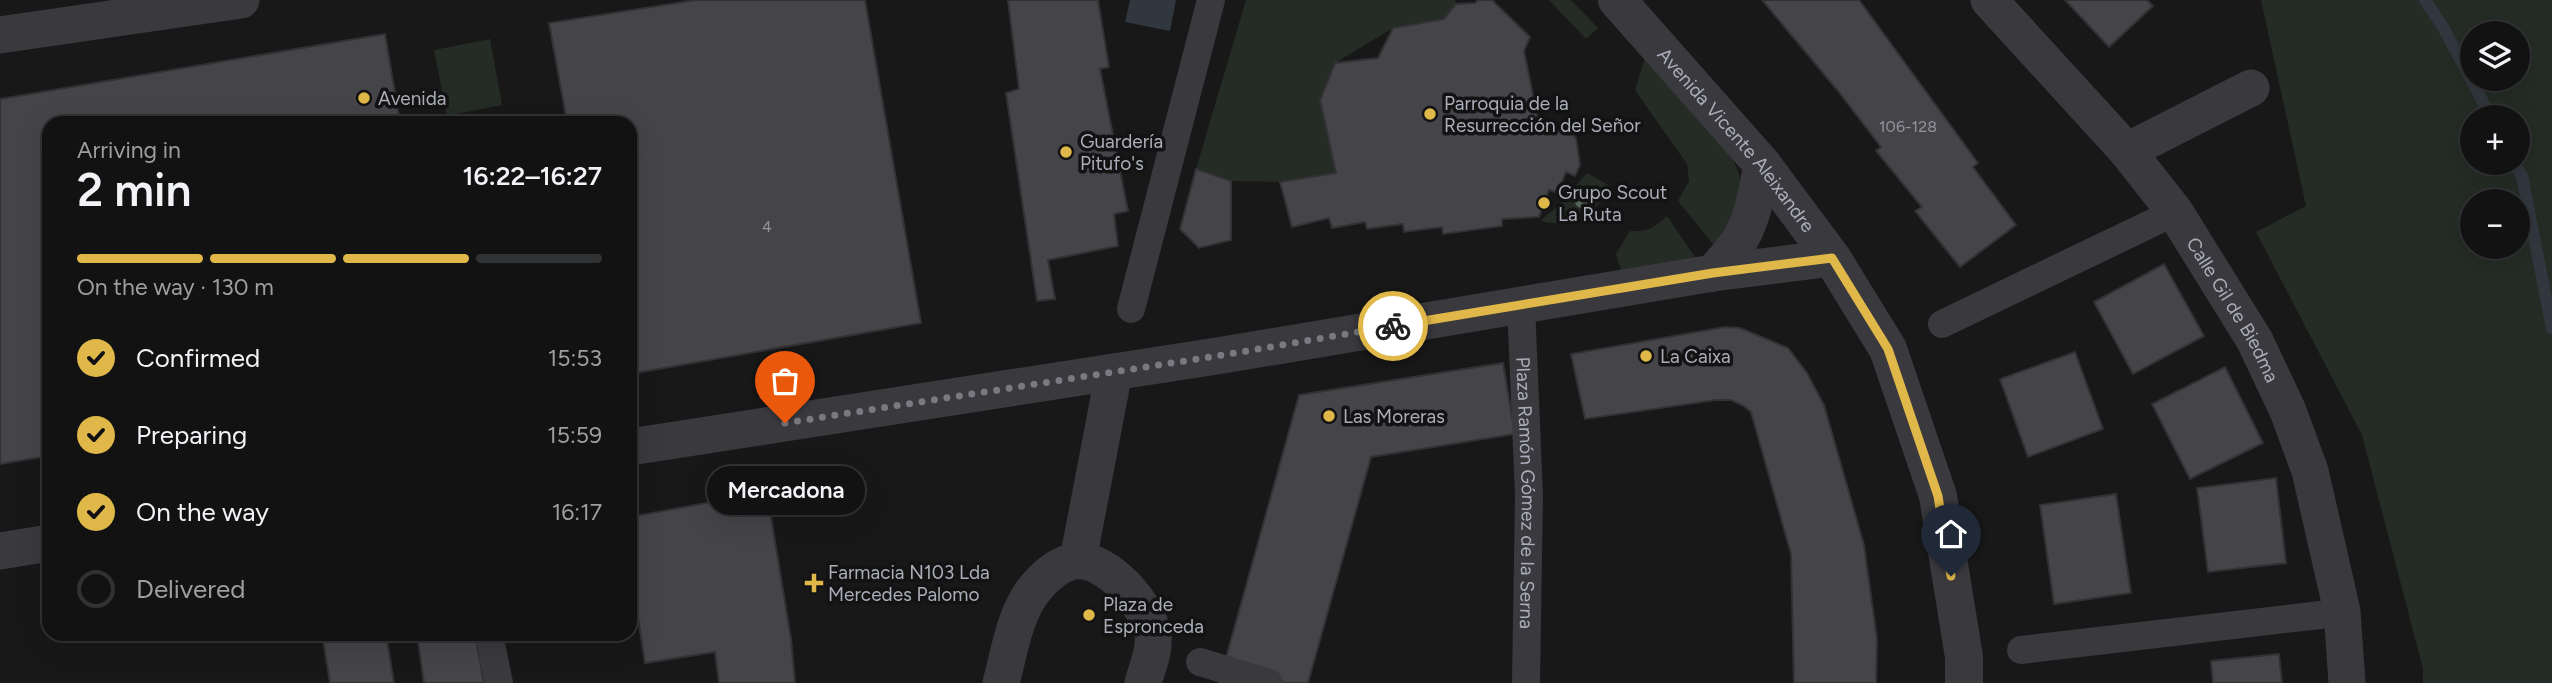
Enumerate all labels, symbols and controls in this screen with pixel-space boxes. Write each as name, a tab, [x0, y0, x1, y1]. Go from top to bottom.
map controls	[2460, 21, 2530, 259]
button: layers	[2460, 21, 2530, 91]
street label: Avenida Vicente Aleixandre	[1653, 43, 1820, 236]
place label: Avenida	[378, 87, 447, 110]
marker: Avenida	[356, 90, 372, 106]
place label: Parroquia de la Resurrección del Señor	[1444, 92, 1641, 137]
button: +	[2460, 105, 2530, 175]
marker: Parroquia de la Resurrección del Señor	[1422, 106, 1438, 122]
house number: 106-128	[1879, 117, 1937, 136]
place label: Guardería Pitufo's	[1080, 130, 1163, 175]
text: Arriving in	[77, 136, 181, 164]
marker: Guardería Pitufo's	[1058, 144, 1074, 160]
text: 16:22–16:27	[463, 160, 602, 192]
text: 2 min	[77, 162, 192, 218]
place label: Grupo Scout La Ruta	[1558, 181, 1667, 226]
button: −	[2460, 189, 2530, 259]
marker: Grupo Scout La Ruta	[1536, 195, 1552, 211]
house number: 4	[762, 217, 772, 236]
street label: Calle Gil de Biedma	[2182, 233, 2284, 386]
text: On the way · 130 m	[77, 273, 274, 301]
courier	[1358, 291, 1428, 361]
icon: bike	[1374, 307, 1412, 345]
icon: check	[77, 339, 115, 377]
text: Confirmed	[136, 342, 260, 374]
text: 15:53	[548, 344, 602, 372]
place label: La Caixa	[1660, 345, 1731, 368]
marker: La Caixa	[1638, 348, 1654, 364]
pin	[755, 351, 815, 423]
street label: Plaza Ramón Gómez de la Serna	[1512, 356, 1541, 629]
icon: bag	[766, 362, 804, 400]
place label: Las Moreras	[1343, 405, 1445, 428]
marker: Las Moreras	[1321, 408, 1337, 424]
icon: check	[77, 416, 115, 454]
text: Preparing	[136, 419, 247, 451]
text: 15:59	[547, 421, 602, 449]
callout: Mercadona	[706, 465, 864, 514]
text: Mercadona	[727, 476, 845, 504]
icon: check	[77, 493, 115, 531]
text: On the way	[136, 496, 269, 528]
text: 16:17	[552, 498, 602, 526]
pin	[1921, 504, 1981, 576]
icon: home	[1932, 515, 1970, 553]
place label: Farmacia N103 Lda Mercedes Palomo	[828, 561, 990, 606]
text: Delivered	[136, 573, 245, 605]
marker: Farmacia N103 Lda Mercedes Palomo	[806, 575, 822, 591]
place label: Plaza de Espronceda	[1103, 593, 1204, 638]
marker: Plaza de Espronceda	[1081, 607, 1097, 623]

